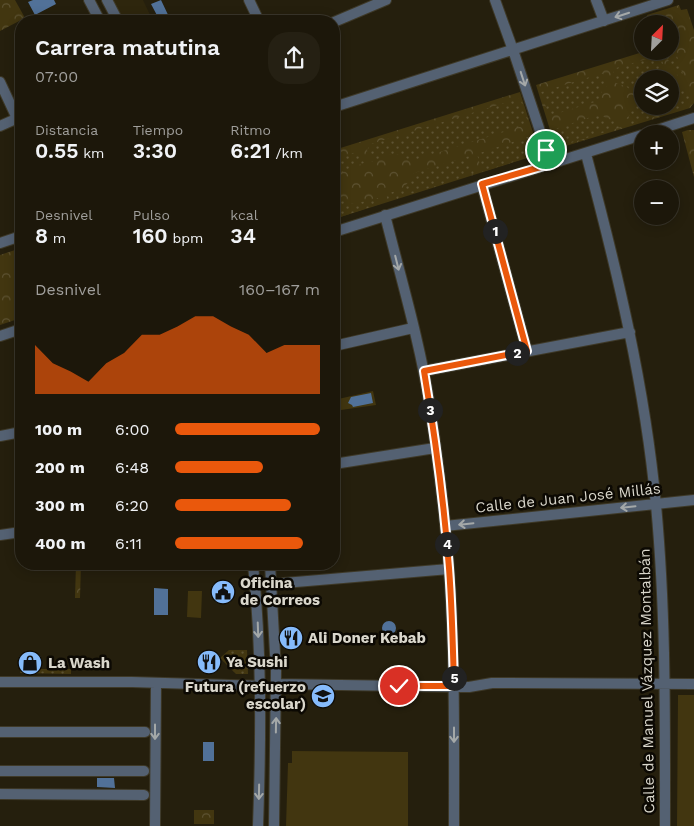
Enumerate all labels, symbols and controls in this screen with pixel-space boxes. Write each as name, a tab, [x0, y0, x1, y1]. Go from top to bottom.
one-way arrow	[614, 10, 630, 20]
north arrow	[634, 15, 679, 60]
map controls	[634, 15, 679, 225]
button: share	[268, 32, 320, 84]
text: Carrera matutina	[35, 35, 220, 60]
text: 07:00	[35, 67, 78, 86]
button: layers	[634, 70, 679, 115]
one-way arrow	[519, 71, 528, 86]
text: Distancia	[35, 122, 98, 138]
text: Tiempo	[133, 122, 183, 138]
text: Ritmo	[230, 122, 271, 138]
button: +	[634, 125, 679, 170]
pin	[525, 129, 567, 171]
icon: arrive	[532, 136, 560, 164]
text: 0.55	[35, 138, 78, 163]
text: 3:30	[133, 138, 177, 163]
text: 6:21	[230, 138, 271, 163]
text: km	[78, 145, 104, 161]
text: /km	[271, 145, 303, 161]
button: −	[634, 180, 679, 225]
text: Desnivel	[35, 207, 93, 223]
text: Pulso	[133, 207, 170, 223]
text: kcal	[230, 207, 258, 223]
pin: 1	[482, 218, 508, 244]
text: 8	[35, 223, 48, 248]
text: 160	[133, 223, 168, 248]
text: 34	[230, 223, 256, 248]
text: 1	[492, 223, 499, 239]
text: m	[48, 230, 66, 246]
text: bpm	[168, 230, 203, 246]
one-way arrow	[392, 254, 402, 270]
text: Desnivel	[35, 280, 101, 299]
text: 160–167 m	[239, 280, 320, 299]
pin: 2	[504, 340, 530, 366]
text: 2	[513, 345, 522, 361]
pin: 3	[418, 398, 442, 422]
text: 3	[426, 402, 435, 418]
text: 100 m	[35, 420, 82, 439]
text: 6:00	[115, 420, 149, 439]
text: 200 m	[35, 458, 85, 477]
text: 6:48	[115, 458, 149, 477]
street label: Calle de Juan José Millás	[475, 479, 662, 517]
text: 300 m	[35, 496, 85, 515]
text: 6:20	[115, 496, 149, 515]
one-way arrow	[620, 502, 636, 512]
one-way arrow	[459, 519, 475, 529]
pin: 4	[434, 532, 460, 556]
text: 400 m	[35, 534, 86, 553]
text: 6:11	[115, 534, 142, 553]
text: 4	[443, 536, 452, 552]
street label: Calle de Manuel Vázquez Montalbán	[636, 548, 658, 814]
place label: Oficina de Correos	[240, 574, 320, 609]
public building icon: Oficina de Correos	[210, 579, 236, 605]
one-way arrow	[254, 622, 263, 638]
restaurant icon: Ali Doner Kebab	[278, 625, 304, 651]
place label: Ali Doner Kebab	[308, 629, 426, 647]
restaurant icon: Ya Sushi	[196, 649, 222, 675]
shop icon: La Wash	[17, 650, 43, 676]
place label: Ya Sushi	[226, 653, 288, 671]
place label: La Wash	[48, 654, 110, 672]
pin	[378, 665, 420, 707]
pin: 5	[442, 666, 466, 690]
text: 5	[450, 670, 459, 686]
icon: check	[385, 672, 413, 700]
place label: Futura (refuerzo escolar)	[185, 678, 306, 713]
school or university icon: Futura (refuerzo escolar)	[310, 683, 336, 709]
one-way arrow	[271, 717, 281, 734]
one-way arrow	[150, 724, 160, 740]
one-way arrow	[449, 726, 459, 743]
one-way arrow	[254, 784, 264, 800]

